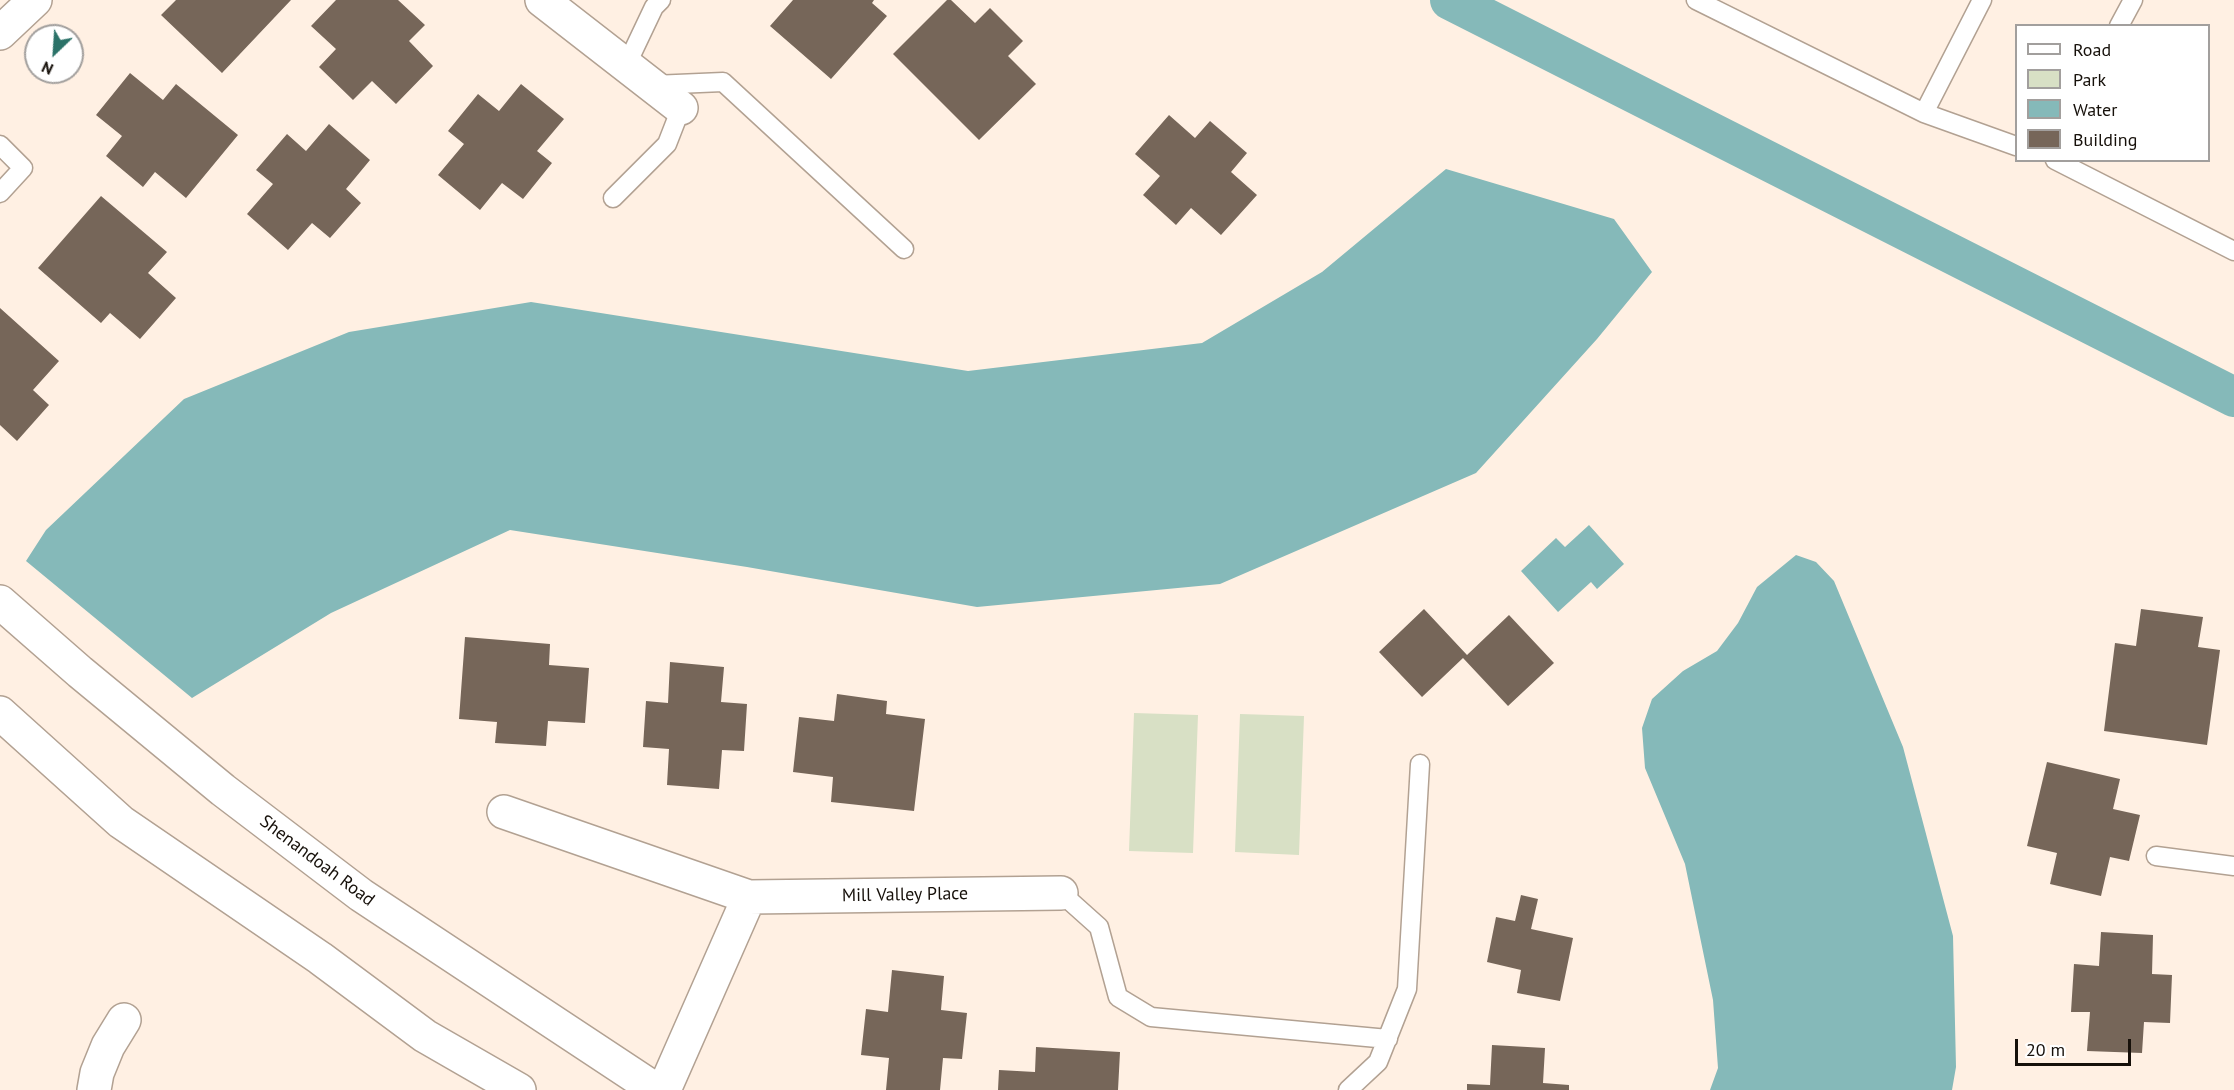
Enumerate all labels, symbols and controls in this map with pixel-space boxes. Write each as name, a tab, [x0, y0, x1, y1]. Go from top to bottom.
north arrow	[24, 24, 84, 84]
legend	[2015, 24, 2210, 162]
text: Road	[2073, 38, 2111, 61]
text: N	[38, 57, 56, 80]
text: Park	[2073, 68, 2106, 91]
text: Water	[2073, 98, 2117, 121]
text: Building	[2073, 128, 2137, 151]
street label: Shenandoah Road	[255, 811, 379, 911]
street label: Mill Valley Place	[842, 883, 968, 907]
scale bar	[2018, 1027, 2134, 1065]
text: 20 m	[2026, 1038, 2065, 1061]

